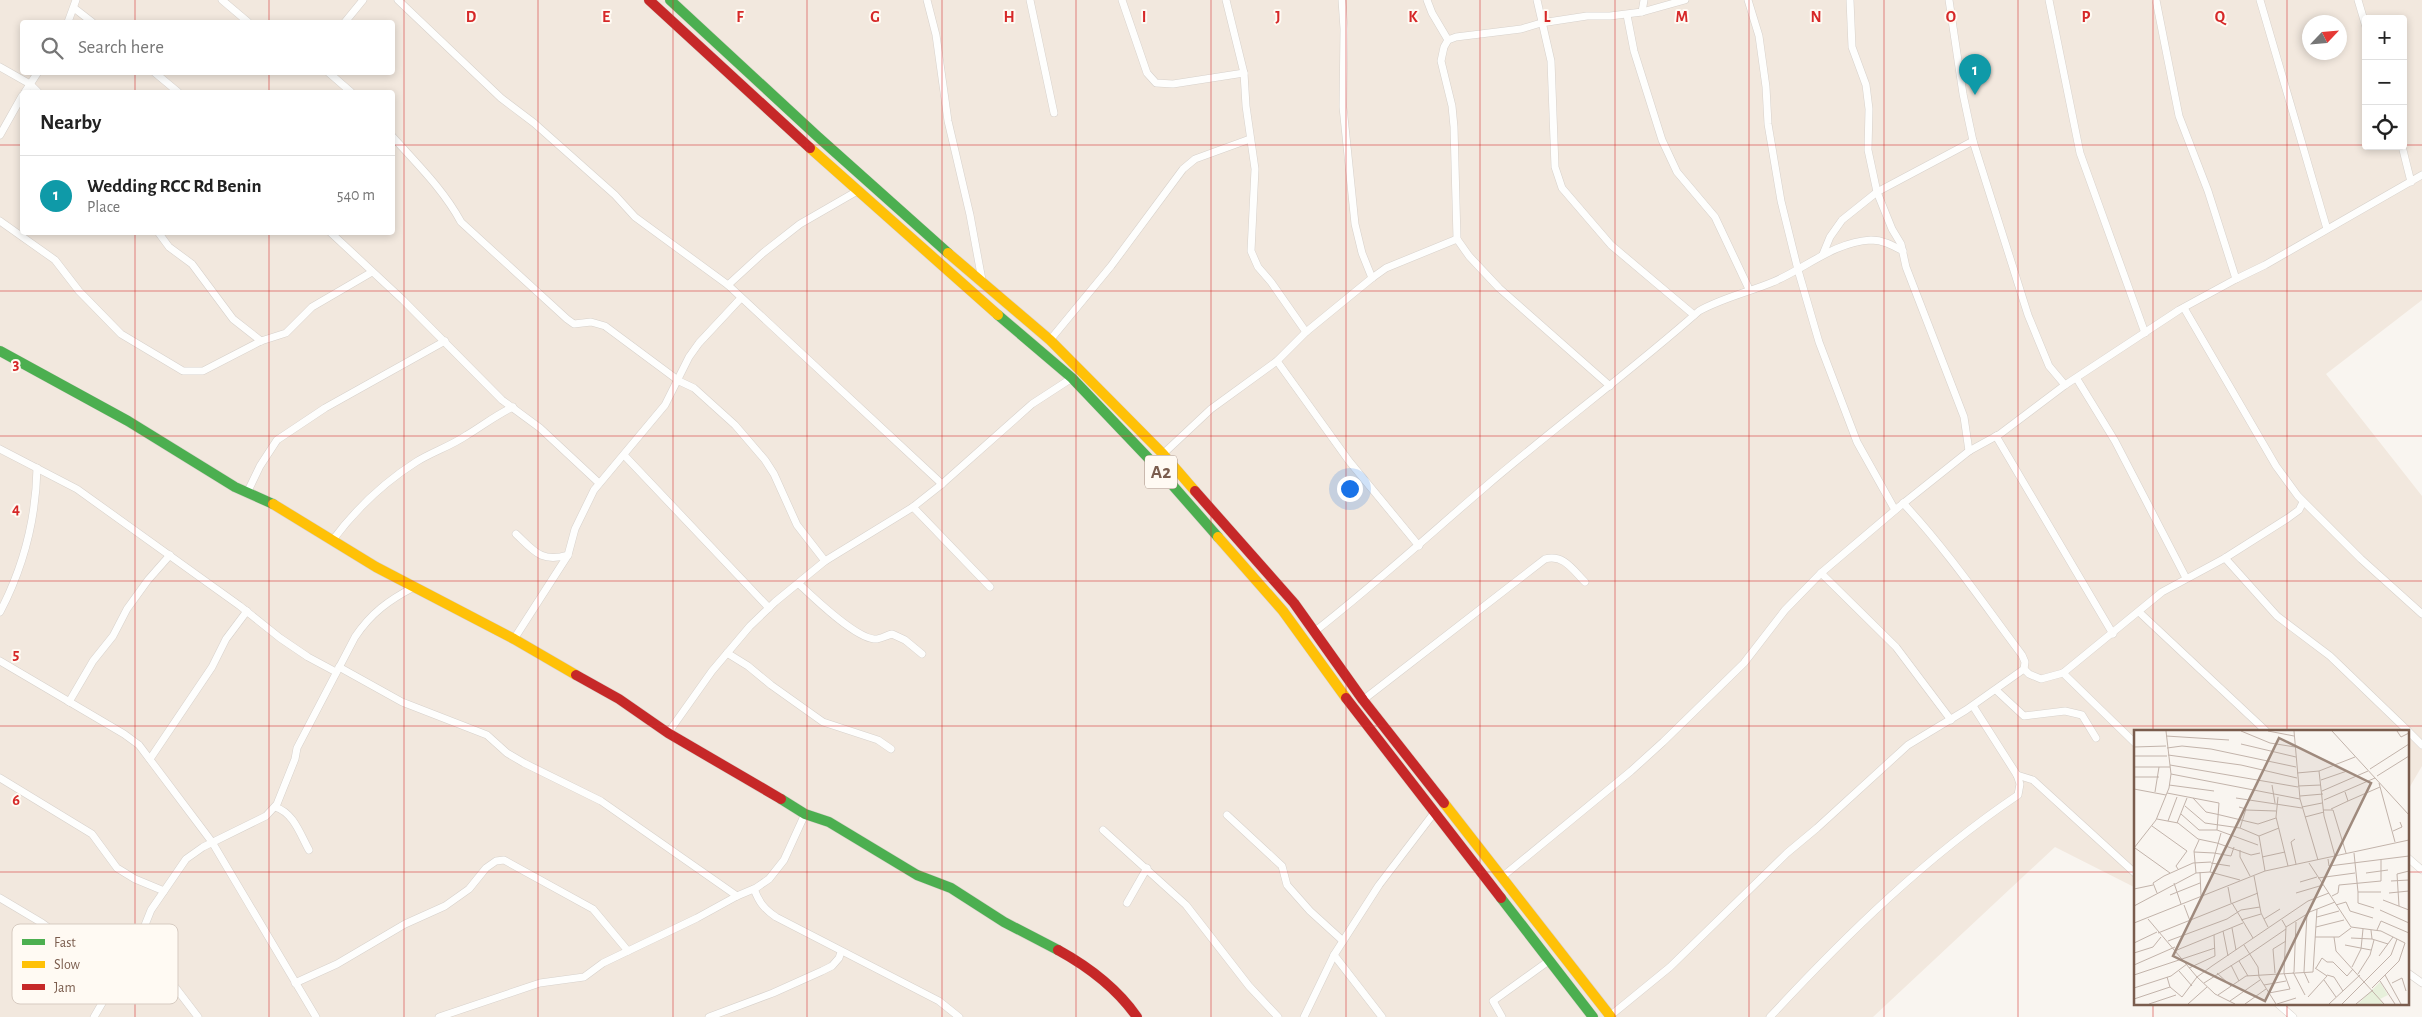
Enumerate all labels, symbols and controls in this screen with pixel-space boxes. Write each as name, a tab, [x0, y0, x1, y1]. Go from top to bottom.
text: D	[466, 9, 477, 25]
text: E	[602, 9, 610, 25]
text: F	[736, 9, 744, 25]
text: G	[870, 9, 880, 25]
text: H	[1003, 9, 1015, 25]
text: I	[1142, 9, 1146, 25]
text: J	[1275, 9, 1281, 25]
text: K	[1408, 9, 1418, 25]
text: L	[1544, 9, 1551, 25]
text: M	[1676, 9, 1688, 25]
text: N	[1810, 9, 1822, 25]
text: O	[1946, 9, 1956, 25]
text: P	[2082, 9, 2091, 25]
text: Q	[2215, 9, 2227, 26]
north arrow	[2302, 15, 2347, 60]
map controls	[2362, 15, 2407, 150]
button: +	[2362, 15, 2407, 60]
search box	[20, 20, 395, 75]
icon: search	[38, 34, 66, 62]
text: Search here	[78, 38, 164, 57]
pin: 1	[1959, 54, 1991, 95]
button: −	[2362, 60, 2407, 105]
button: locate	[2362, 105, 2407, 150]
text: Nearby	[40, 112, 101, 133]
text: Wedding RCC Rd Benin	[87, 177, 262, 196]
text: 1	[53, 187, 59, 203]
text: 540 m	[337, 187, 375, 203]
text: Place	[87, 199, 120, 215]
text: 3	[13, 356, 20, 372]
road number: A2	[1145, 456, 1177, 488]
your location	[1337, 476, 1363, 502]
text: 4	[12, 501, 20, 517]
text: 5	[13, 646, 20, 662]
inset map	[2134, 730, 2410, 1004]
text: 6	[12, 792, 20, 808]
legend	[12, 924, 178, 1004]
text: Fast	[54, 936, 76, 950]
text: Slow	[54, 958, 81, 972]
text: Jam	[54, 981, 76, 995]

